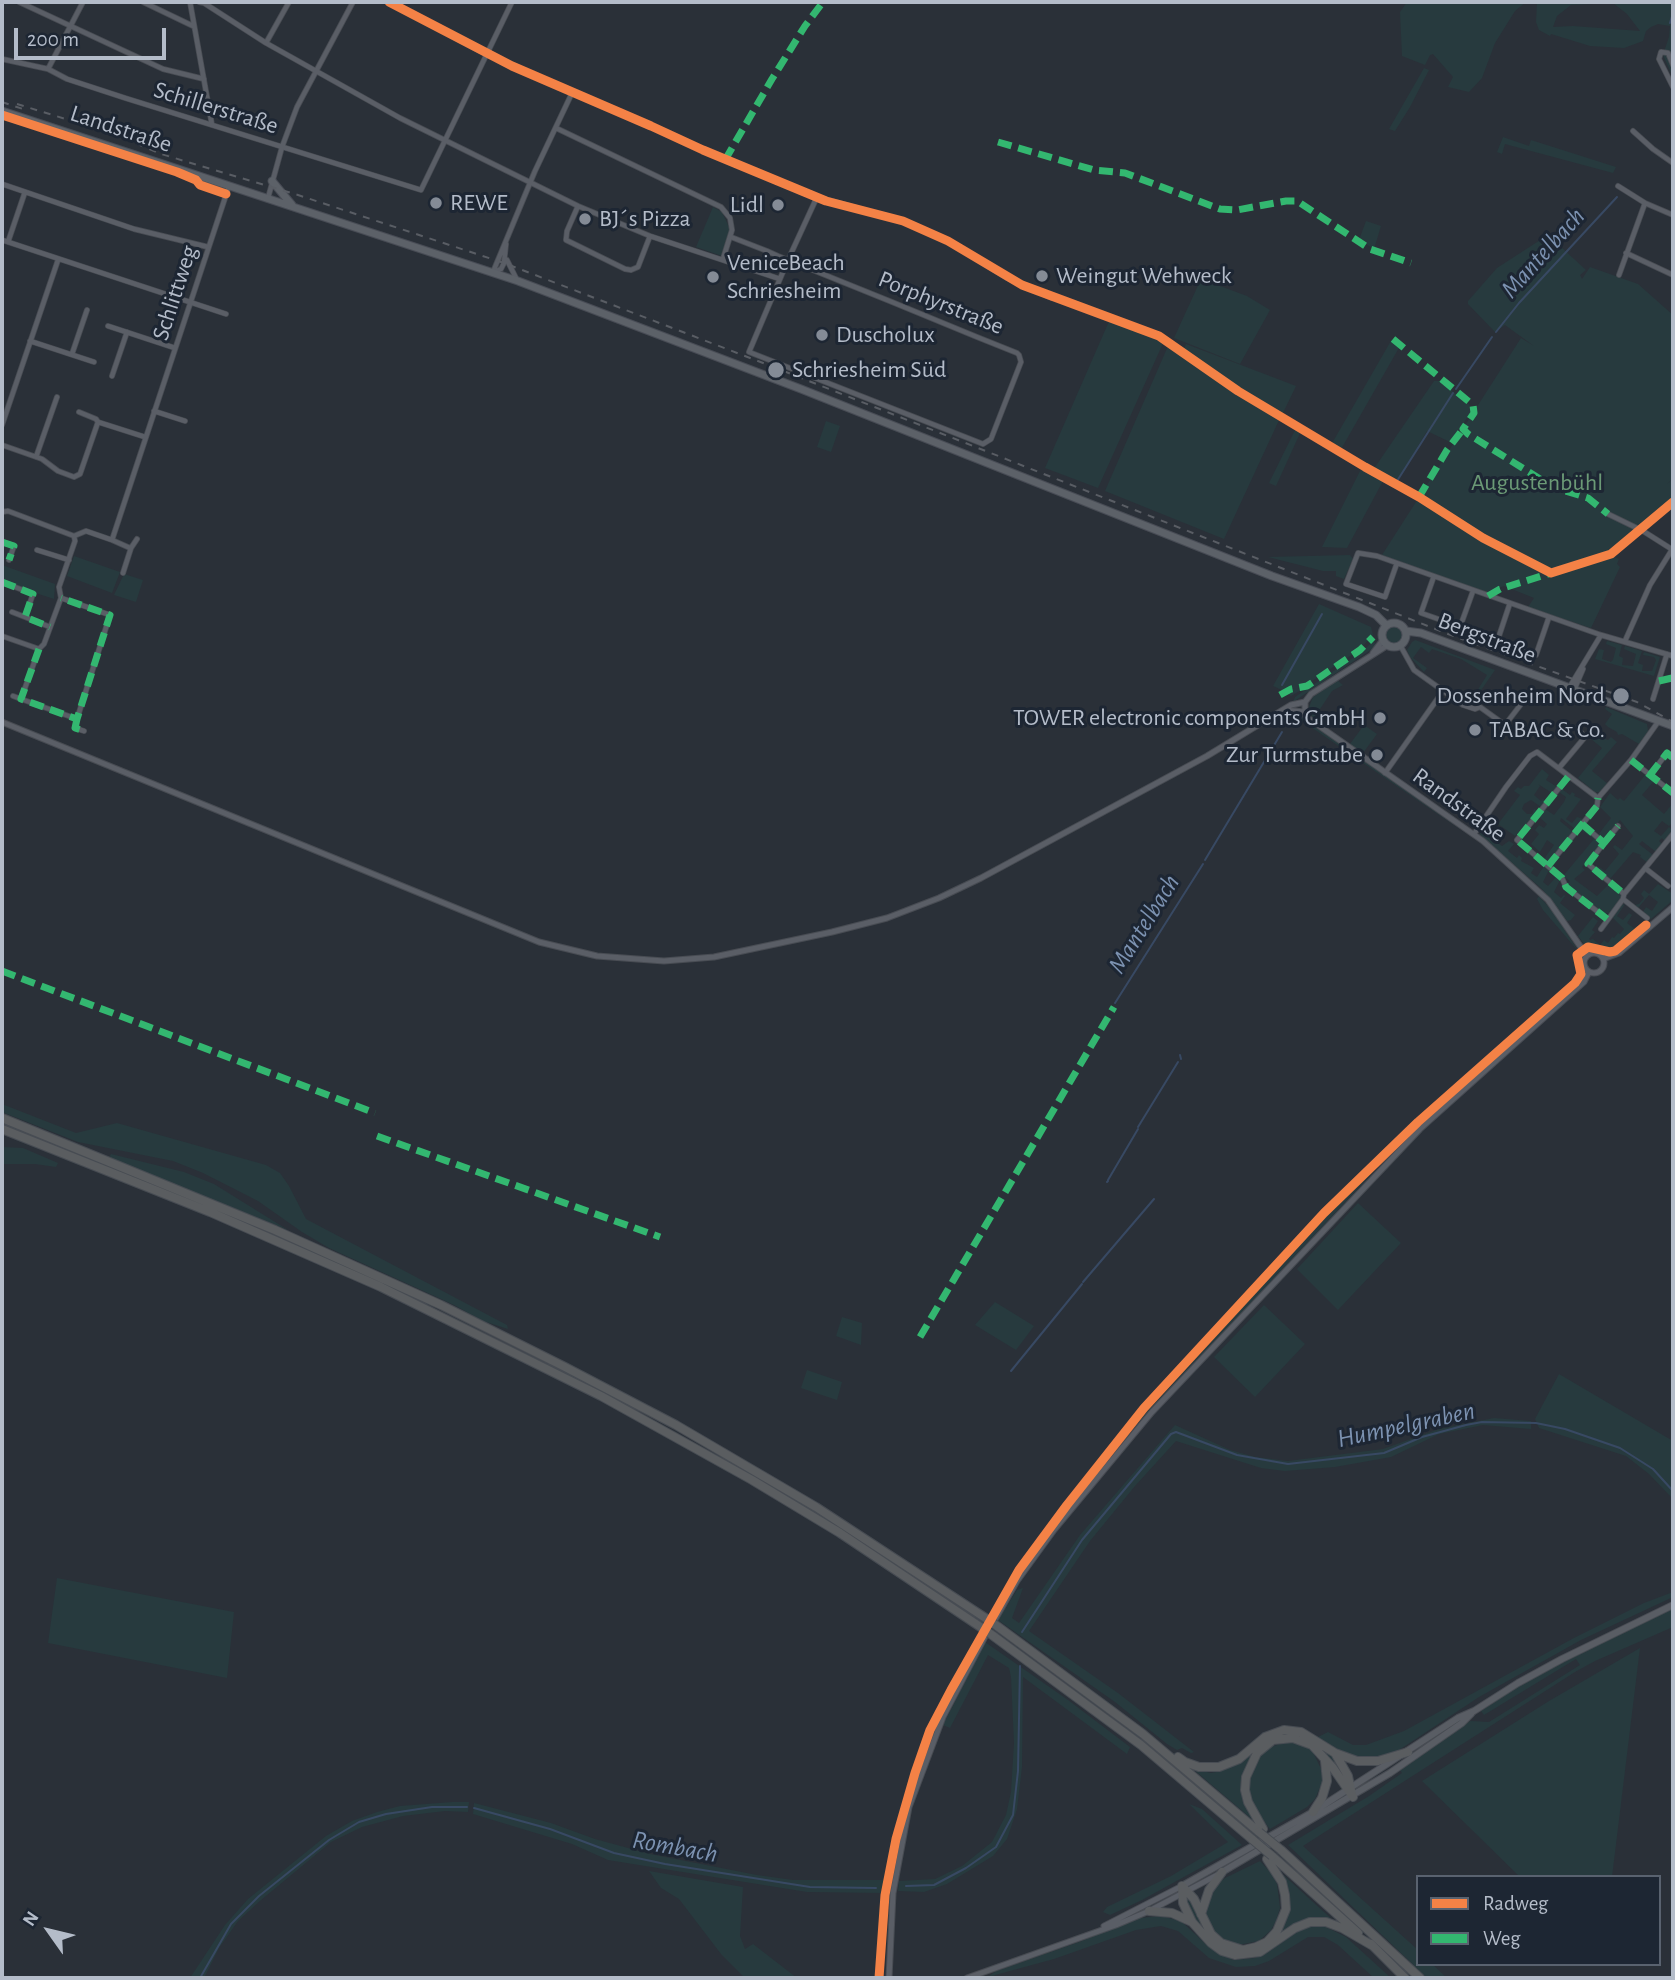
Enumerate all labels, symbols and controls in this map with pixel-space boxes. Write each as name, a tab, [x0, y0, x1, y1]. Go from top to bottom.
scale bar	[18, 14, 170, 58]
text: 200 m	[27, 29, 79, 50]
street label: Schillerstraße	[150, 75, 282, 141]
street label: Landstraße	[67, 99, 175, 159]
place label: REWE	[450, 189, 508, 217]
place label: Lidl	[730, 191, 764, 219]
marker: REWE	[428, 195, 444, 211]
marker: Lidl	[770, 197, 786, 213]
water label: Mantelbach	[1494, 201, 1592, 305]
place label: BJ´s Pizza	[599, 205, 691, 233]
marker: BJ´s Pizza	[577, 211, 593, 227]
street label: Schlittweg	[146, 242, 204, 344]
place label: VeniceBeach Schriesheim	[727, 249, 845, 305]
place label: Weingut Wehweck	[1056, 262, 1232, 290]
street label: Porphyrstraße	[874, 265, 1008, 341]
marker: Weingut Wehweck	[1034, 268, 1050, 284]
marker: VeniceBeach Schriesheim	[705, 269, 721, 285]
place label: Duscholux	[836, 321, 935, 349]
marker: Duscholux	[814, 327, 830, 343]
place label: Schriesheim Süd	[792, 356, 946, 384]
marker: Schriesheim Süd	[766, 360, 786, 380]
park label: Augustenbühl	[1471, 469, 1603, 497]
street label: Bergstraße	[1434, 606, 1540, 670]
place label: Dossenheim Nord	[1436, 682, 1605, 710]
marker: Dossenheim Nord	[1611, 686, 1631, 706]
place label: TOWER electronic components GmbH	[1013, 704, 1366, 732]
marker: TOWER electronic components GmbH	[1372, 710, 1388, 726]
place label: TABAC & Co.	[1489, 716, 1605, 744]
marker: TABAC & Co.	[1467, 722, 1483, 738]
place label: Zur Turmstube	[1226, 741, 1363, 769]
marker: Zur Turmstube	[1369, 747, 1385, 763]
street label: Randstraße	[1407, 762, 1511, 848]
water label: Mantelbach	[1101, 869, 1187, 979]
water label: Humpelgraben	[1334, 1395, 1478, 1455]
water label: Rombach	[630, 1824, 720, 1870]
legend	[1416, 1875, 1661, 1966]
text: Radweg	[1483, 1893, 1548, 1914]
north arrow	[14, 1896, 84, 1966]
text: N	[20, 1908, 43, 1930]
text: Weg	[1483, 1928, 1521, 1949]

